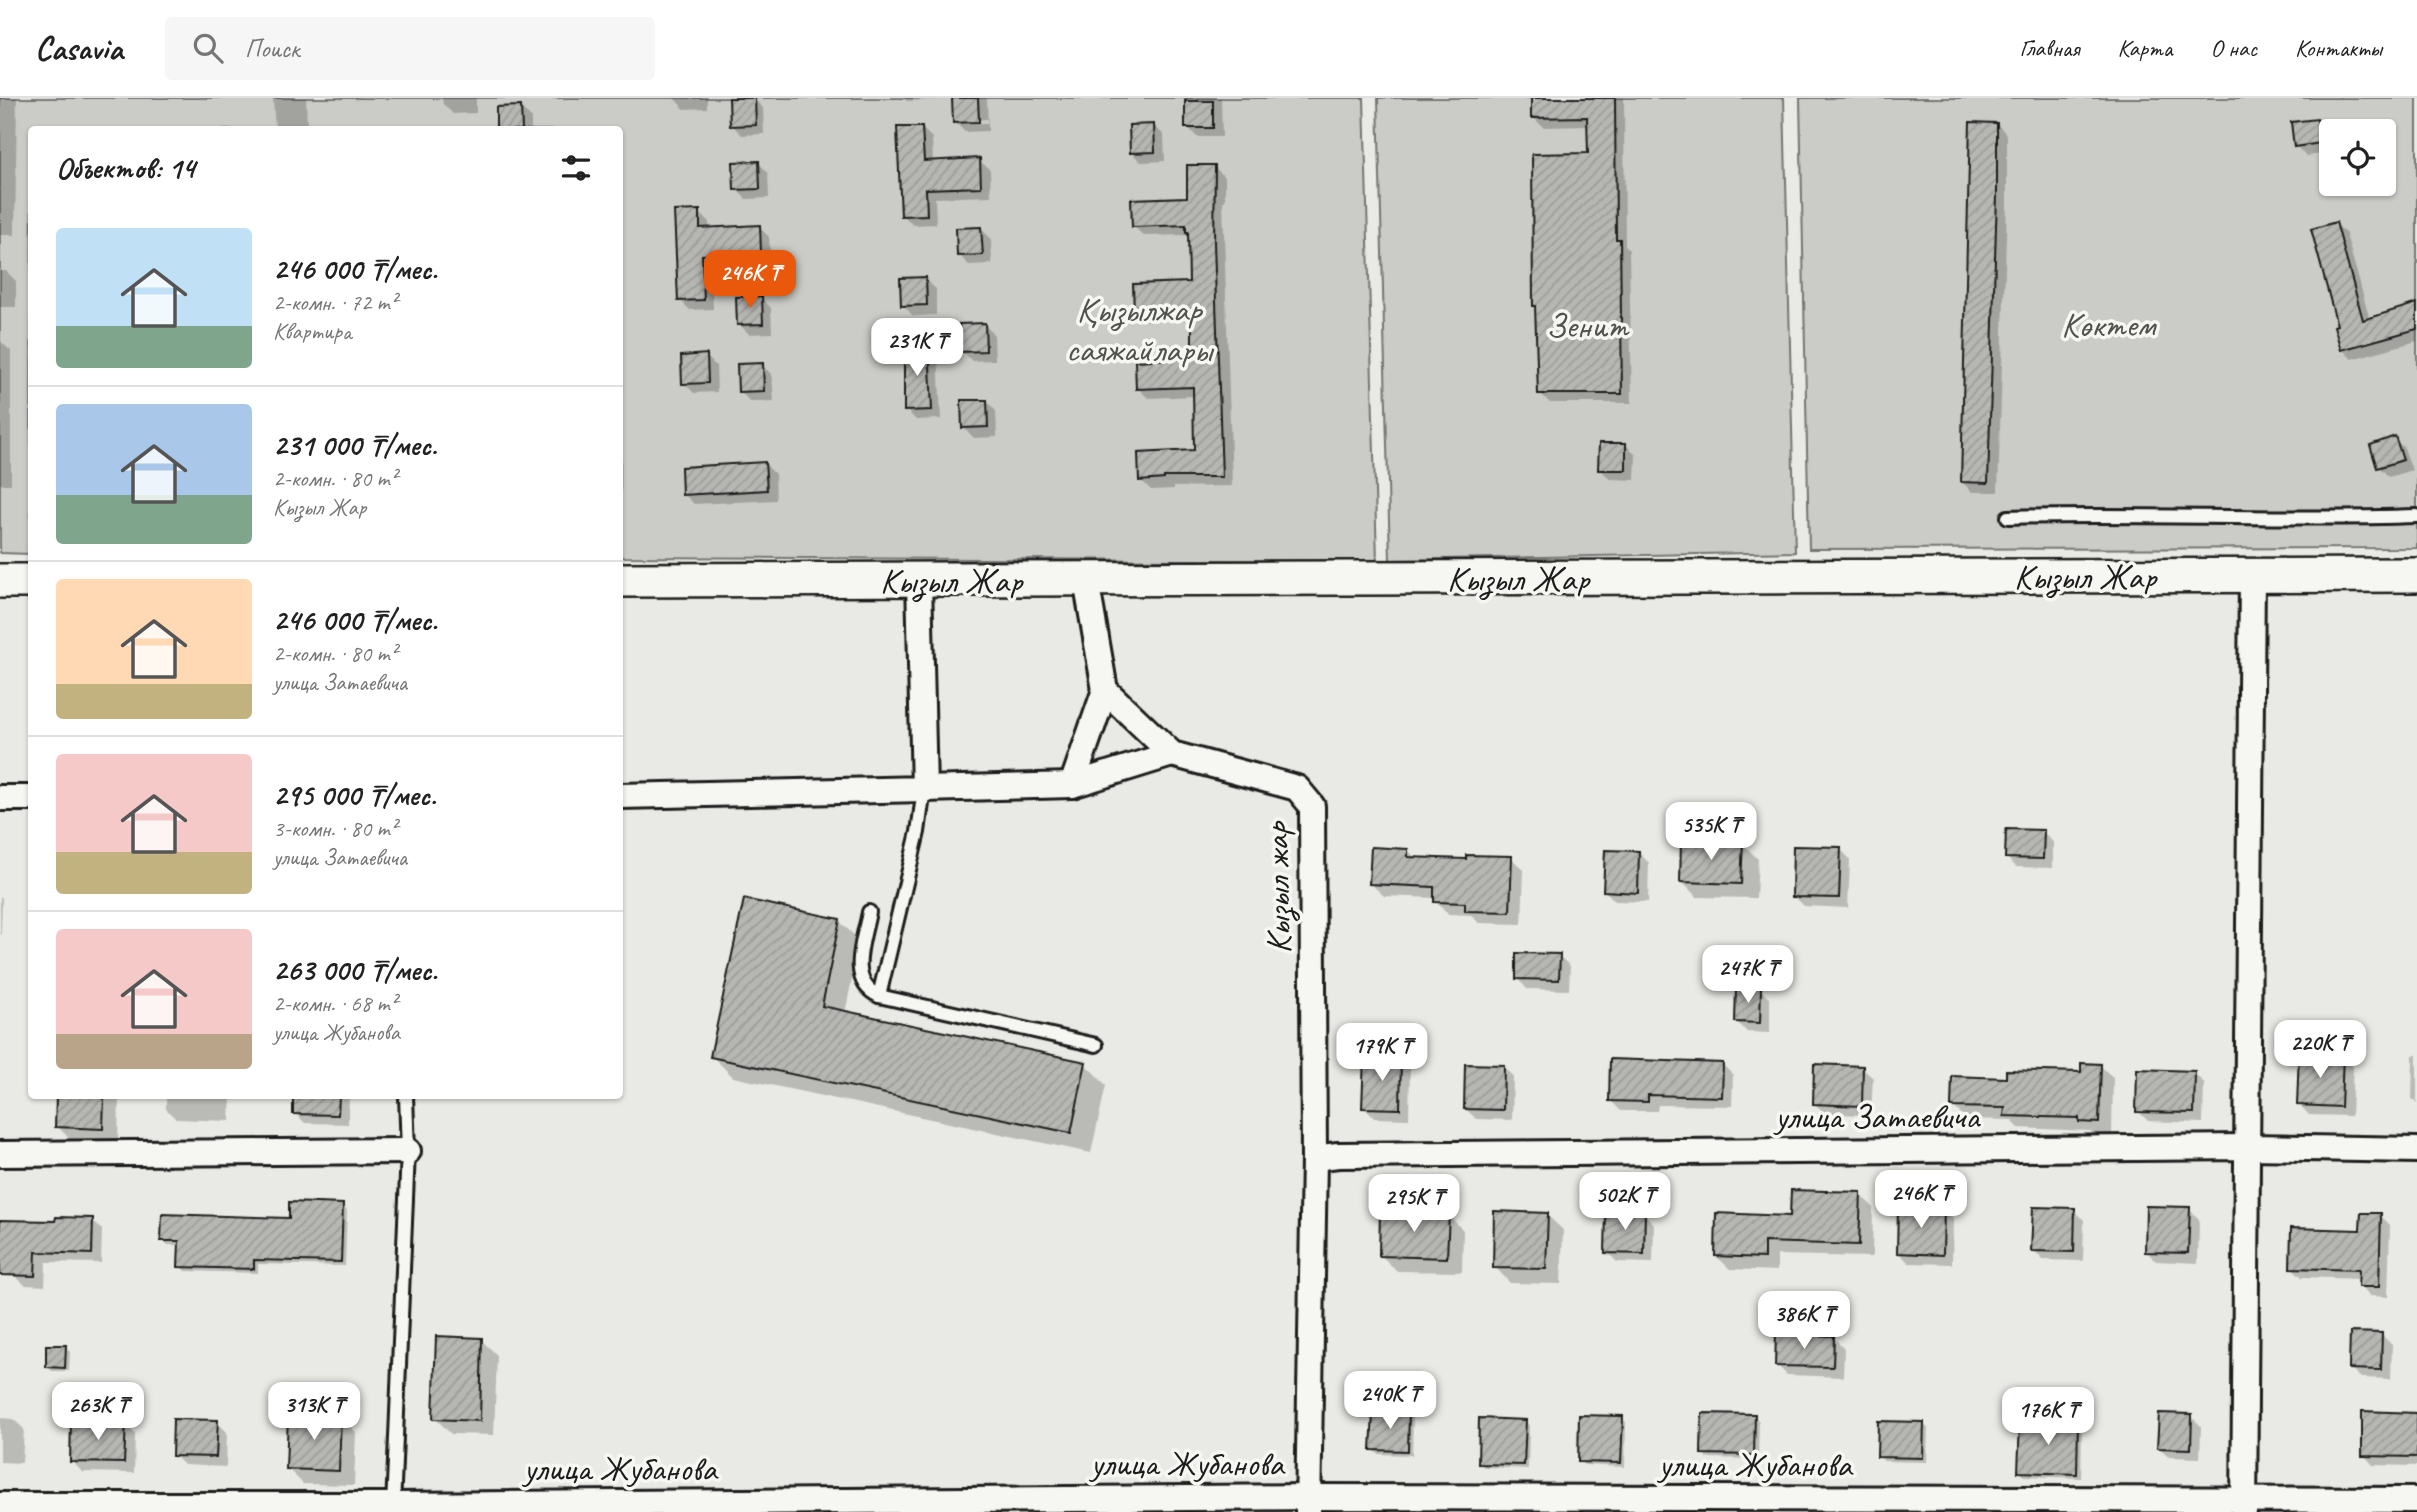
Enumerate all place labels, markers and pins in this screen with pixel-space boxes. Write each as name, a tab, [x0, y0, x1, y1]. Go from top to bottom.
pin: 246K ₸	[693, 250, 807, 310]
pin: 231K ₸	[860, 318, 974, 378]
pin: 535K ₸	[1654, 802, 1768, 862]
pin: 247K ₸	[1691, 946, 1805, 1005]
pin: 220K ₸	[2263, 1020, 2377, 1080]
pin: 179K ₸	[1325, 1024, 1439, 1083]
pin: 246K ₸	[1864, 1170, 1978, 1230]
pin: 502K ₸	[1568, 1172, 1682, 1232]
pin: 295K ₸	[1357, 1174, 1471, 1234]
pin: 386K ₸	[1747, 1292, 1861, 1351]
pin: 240K ₸	[1333, 1372, 1447, 1431]
pin: 263K ₸	[41, 1382, 155, 1442]
pin: 313K ₸	[257, 1382, 371, 1442]
pin: 176K ₸	[1991, 1388, 2105, 1447]

